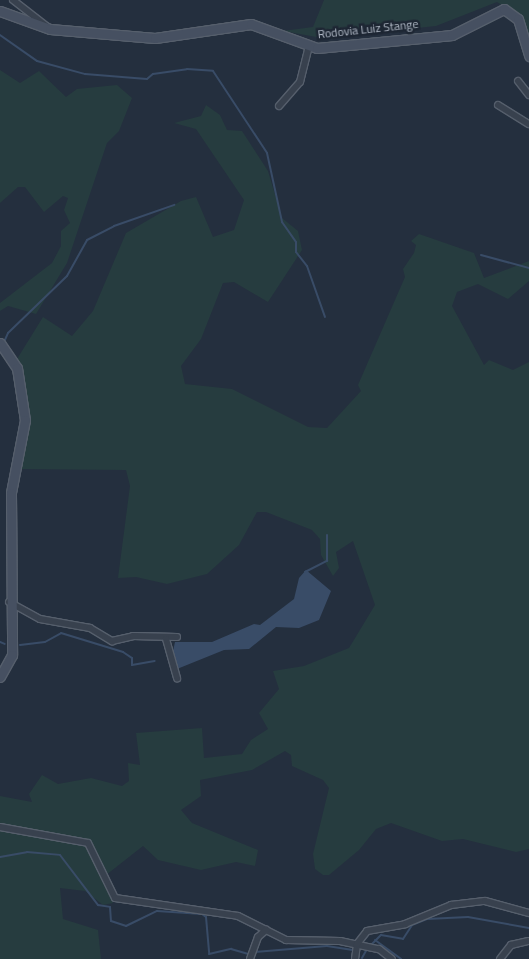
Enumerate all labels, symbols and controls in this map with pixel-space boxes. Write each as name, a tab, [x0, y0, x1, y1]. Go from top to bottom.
street label: Rodovia Luiz Stange	[317, 17, 419, 41]

